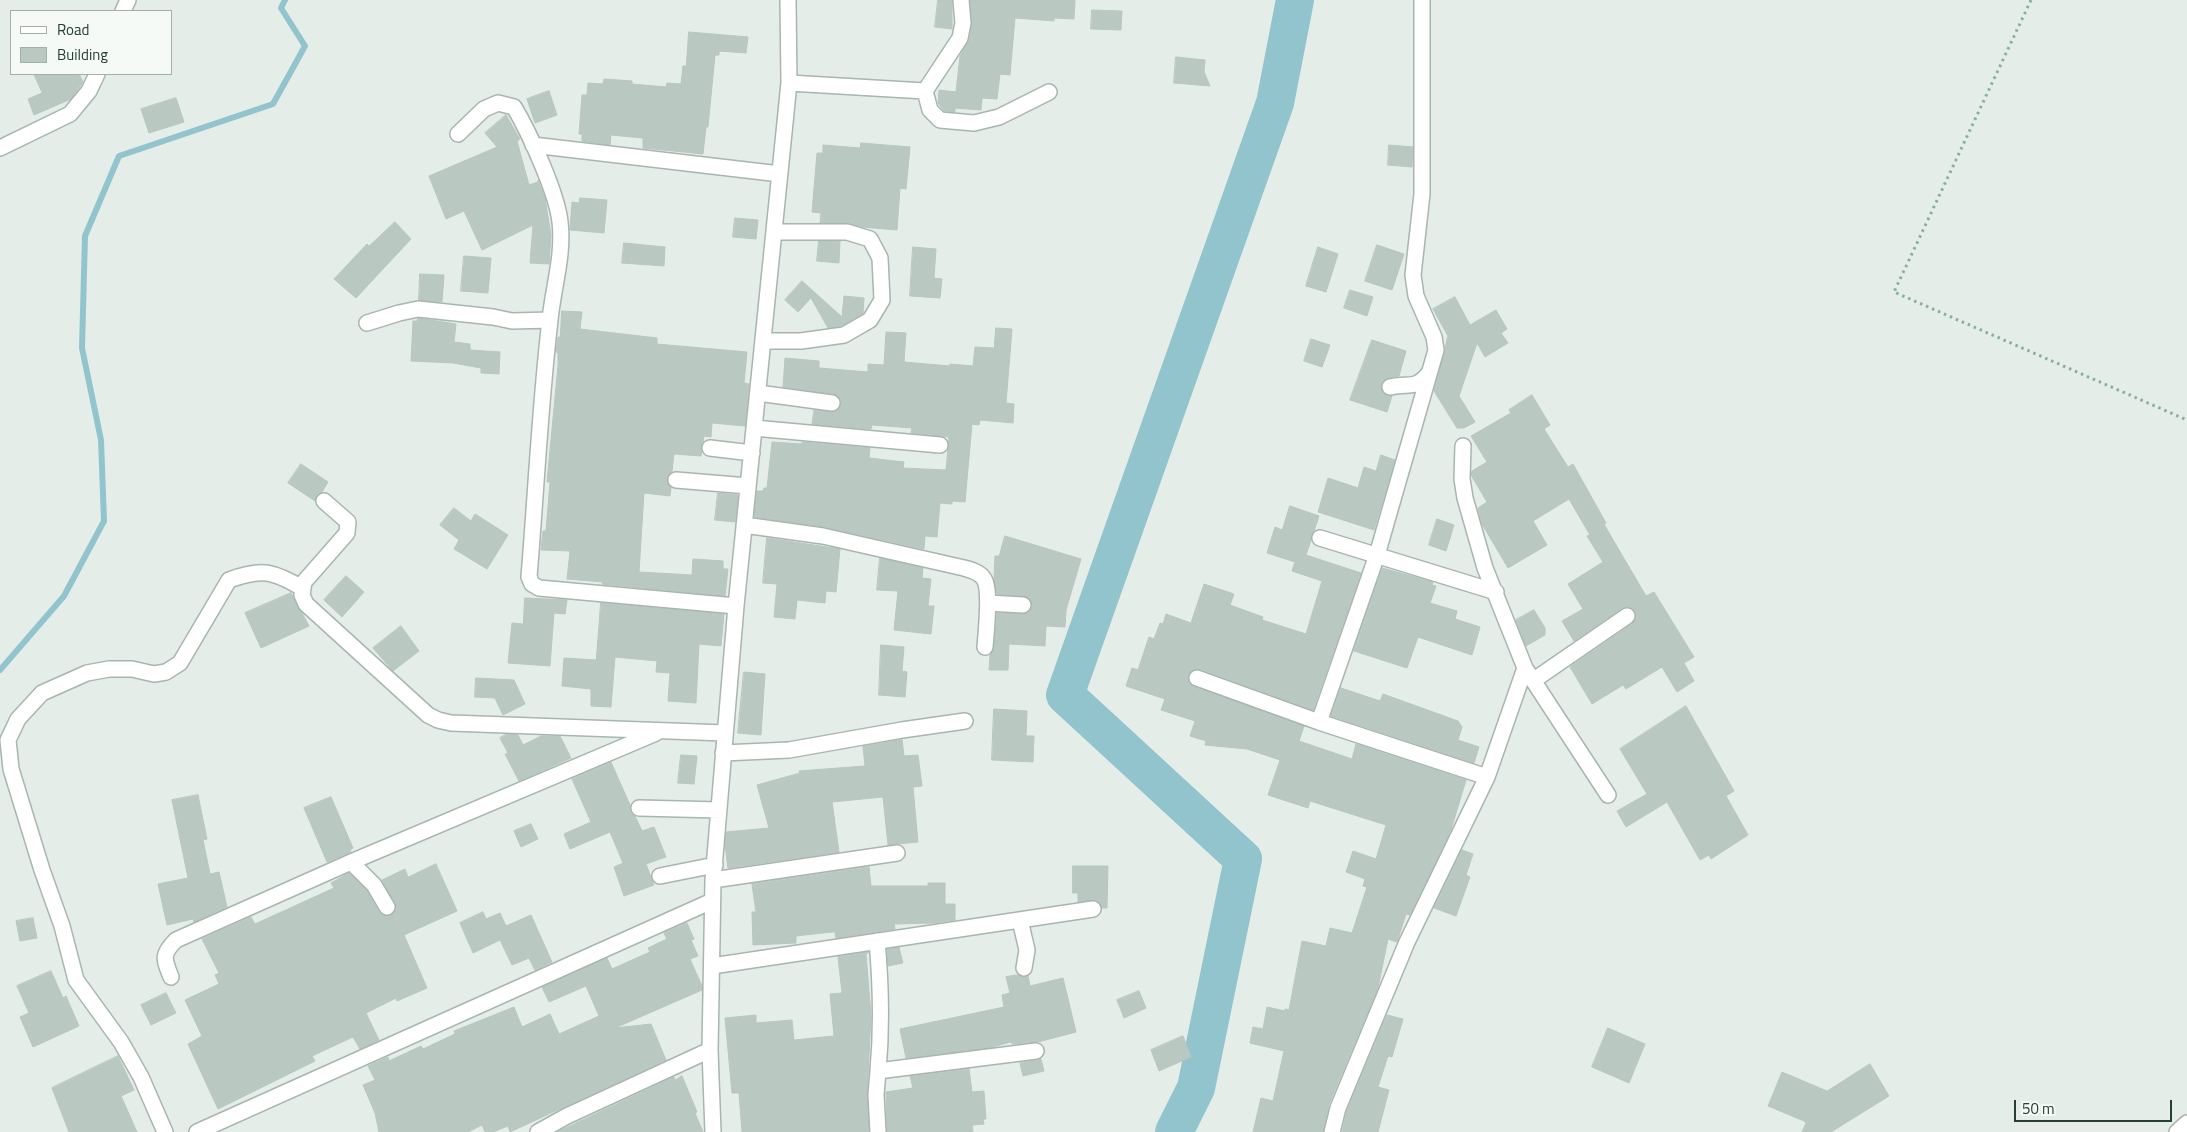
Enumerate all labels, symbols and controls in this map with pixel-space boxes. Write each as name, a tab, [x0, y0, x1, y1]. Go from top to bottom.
legend	[10, 10, 172, 75]
text: Road	[57, 18, 89, 41]
text: Building	[57, 43, 108, 66]
scale bar	[2017, 1090, 2174, 1122]
text: 50 m	[2022, 1097, 2055, 1120]

